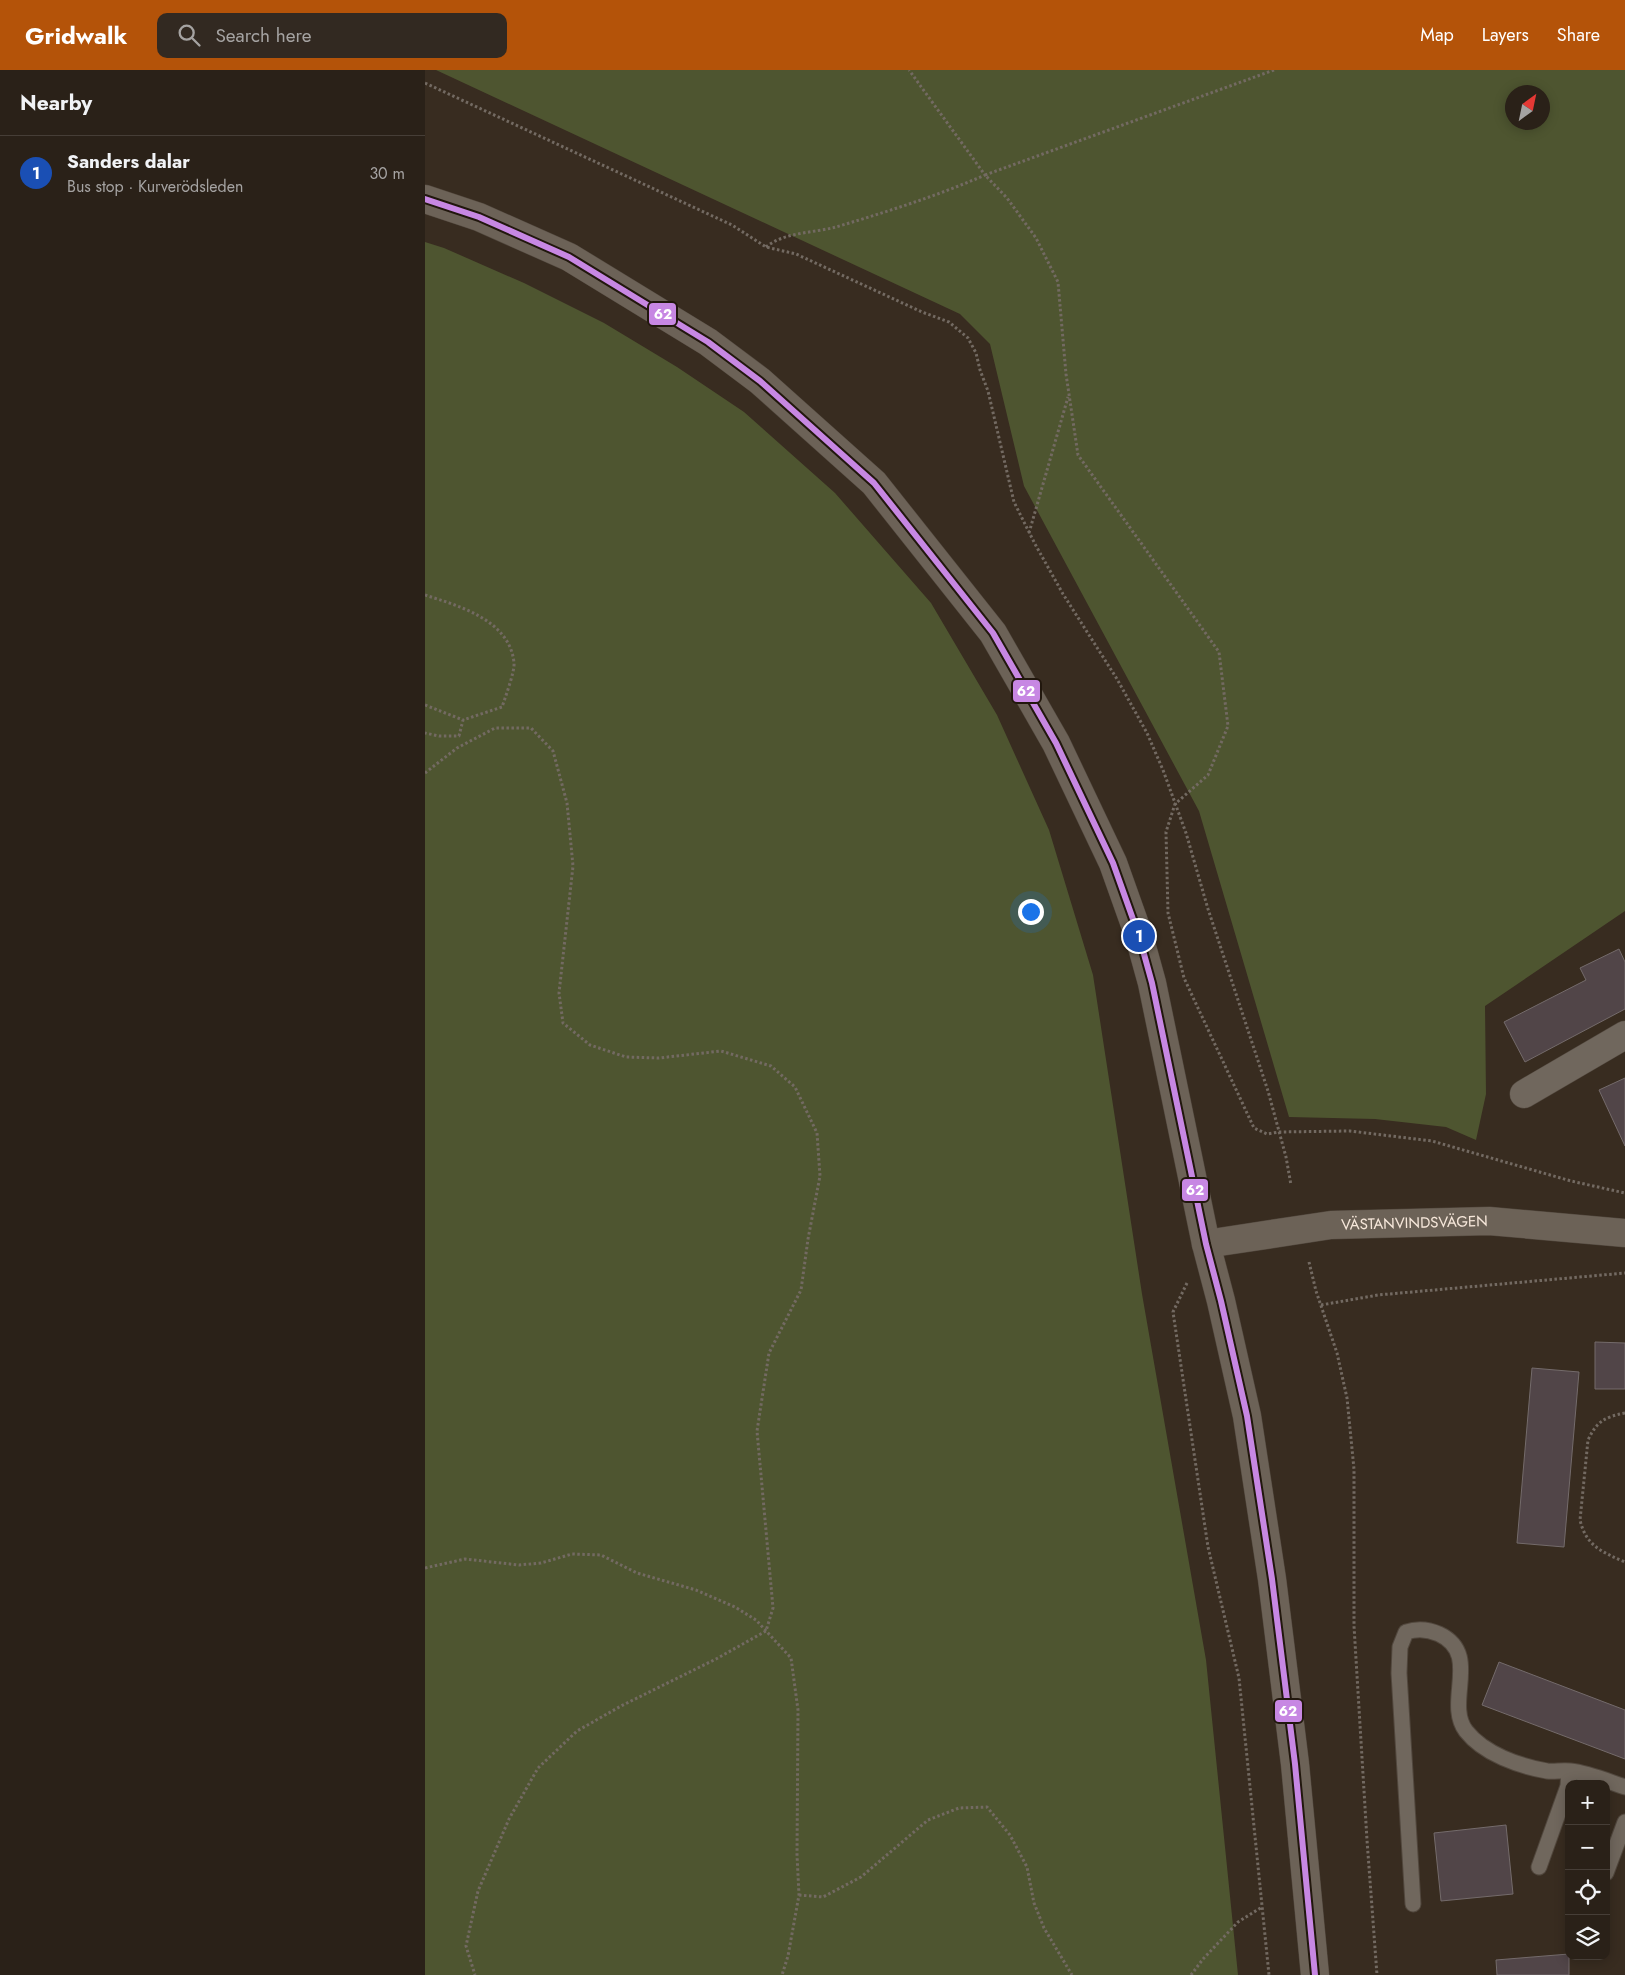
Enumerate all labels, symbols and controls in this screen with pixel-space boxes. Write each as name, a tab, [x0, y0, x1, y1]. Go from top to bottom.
search box	[157, 13, 507, 58]
text: Gridwalk	[25, 18, 127, 53]
icon: search	[175, 21, 203, 49]
text: Search here	[215, 22, 311, 49]
text: Map	[1420, 22, 1454, 48]
text: Layers	[1482, 22, 1529, 48]
text: Share	[1557, 22, 1600, 48]
north arrow	[1505, 85, 1550, 130]
text: Nearby	[20, 88, 92, 118]
text: Sanders dalar	[67, 148, 190, 175]
text: 1	[32, 162, 40, 185]
text: 30 m	[369, 162, 405, 185]
text: Bus stop · Kurverödsleden	[67, 175, 243, 198]
line badge: 62	[648, 302, 677, 326]
text: 62	[654, 304, 672, 324]
line badge: 62	[1012, 679, 1041, 703]
text: 62	[1017, 681, 1035, 701]
your location	[1018, 899, 1044, 925]
pin: 1	[1123, 917, 1155, 955]
line badge: 62	[1181, 1178, 1209, 1202]
text: 62	[1186, 1180, 1204, 1200]
street label: VÄSTANVINDSVÄGEN	[1341, 1210, 1488, 1236]
line badge: 62	[1274, 1699, 1303, 1723]
text: 62	[1279, 1701, 1297, 1721]
map controls	[1565, 1780, 1610, 1960]
button: +	[1565, 1780, 1610, 1825]
button: −	[1565, 1825, 1610, 1870]
button: locate	[1565, 1870, 1610, 1915]
button: layers	[1565, 1915, 1610, 1960]

